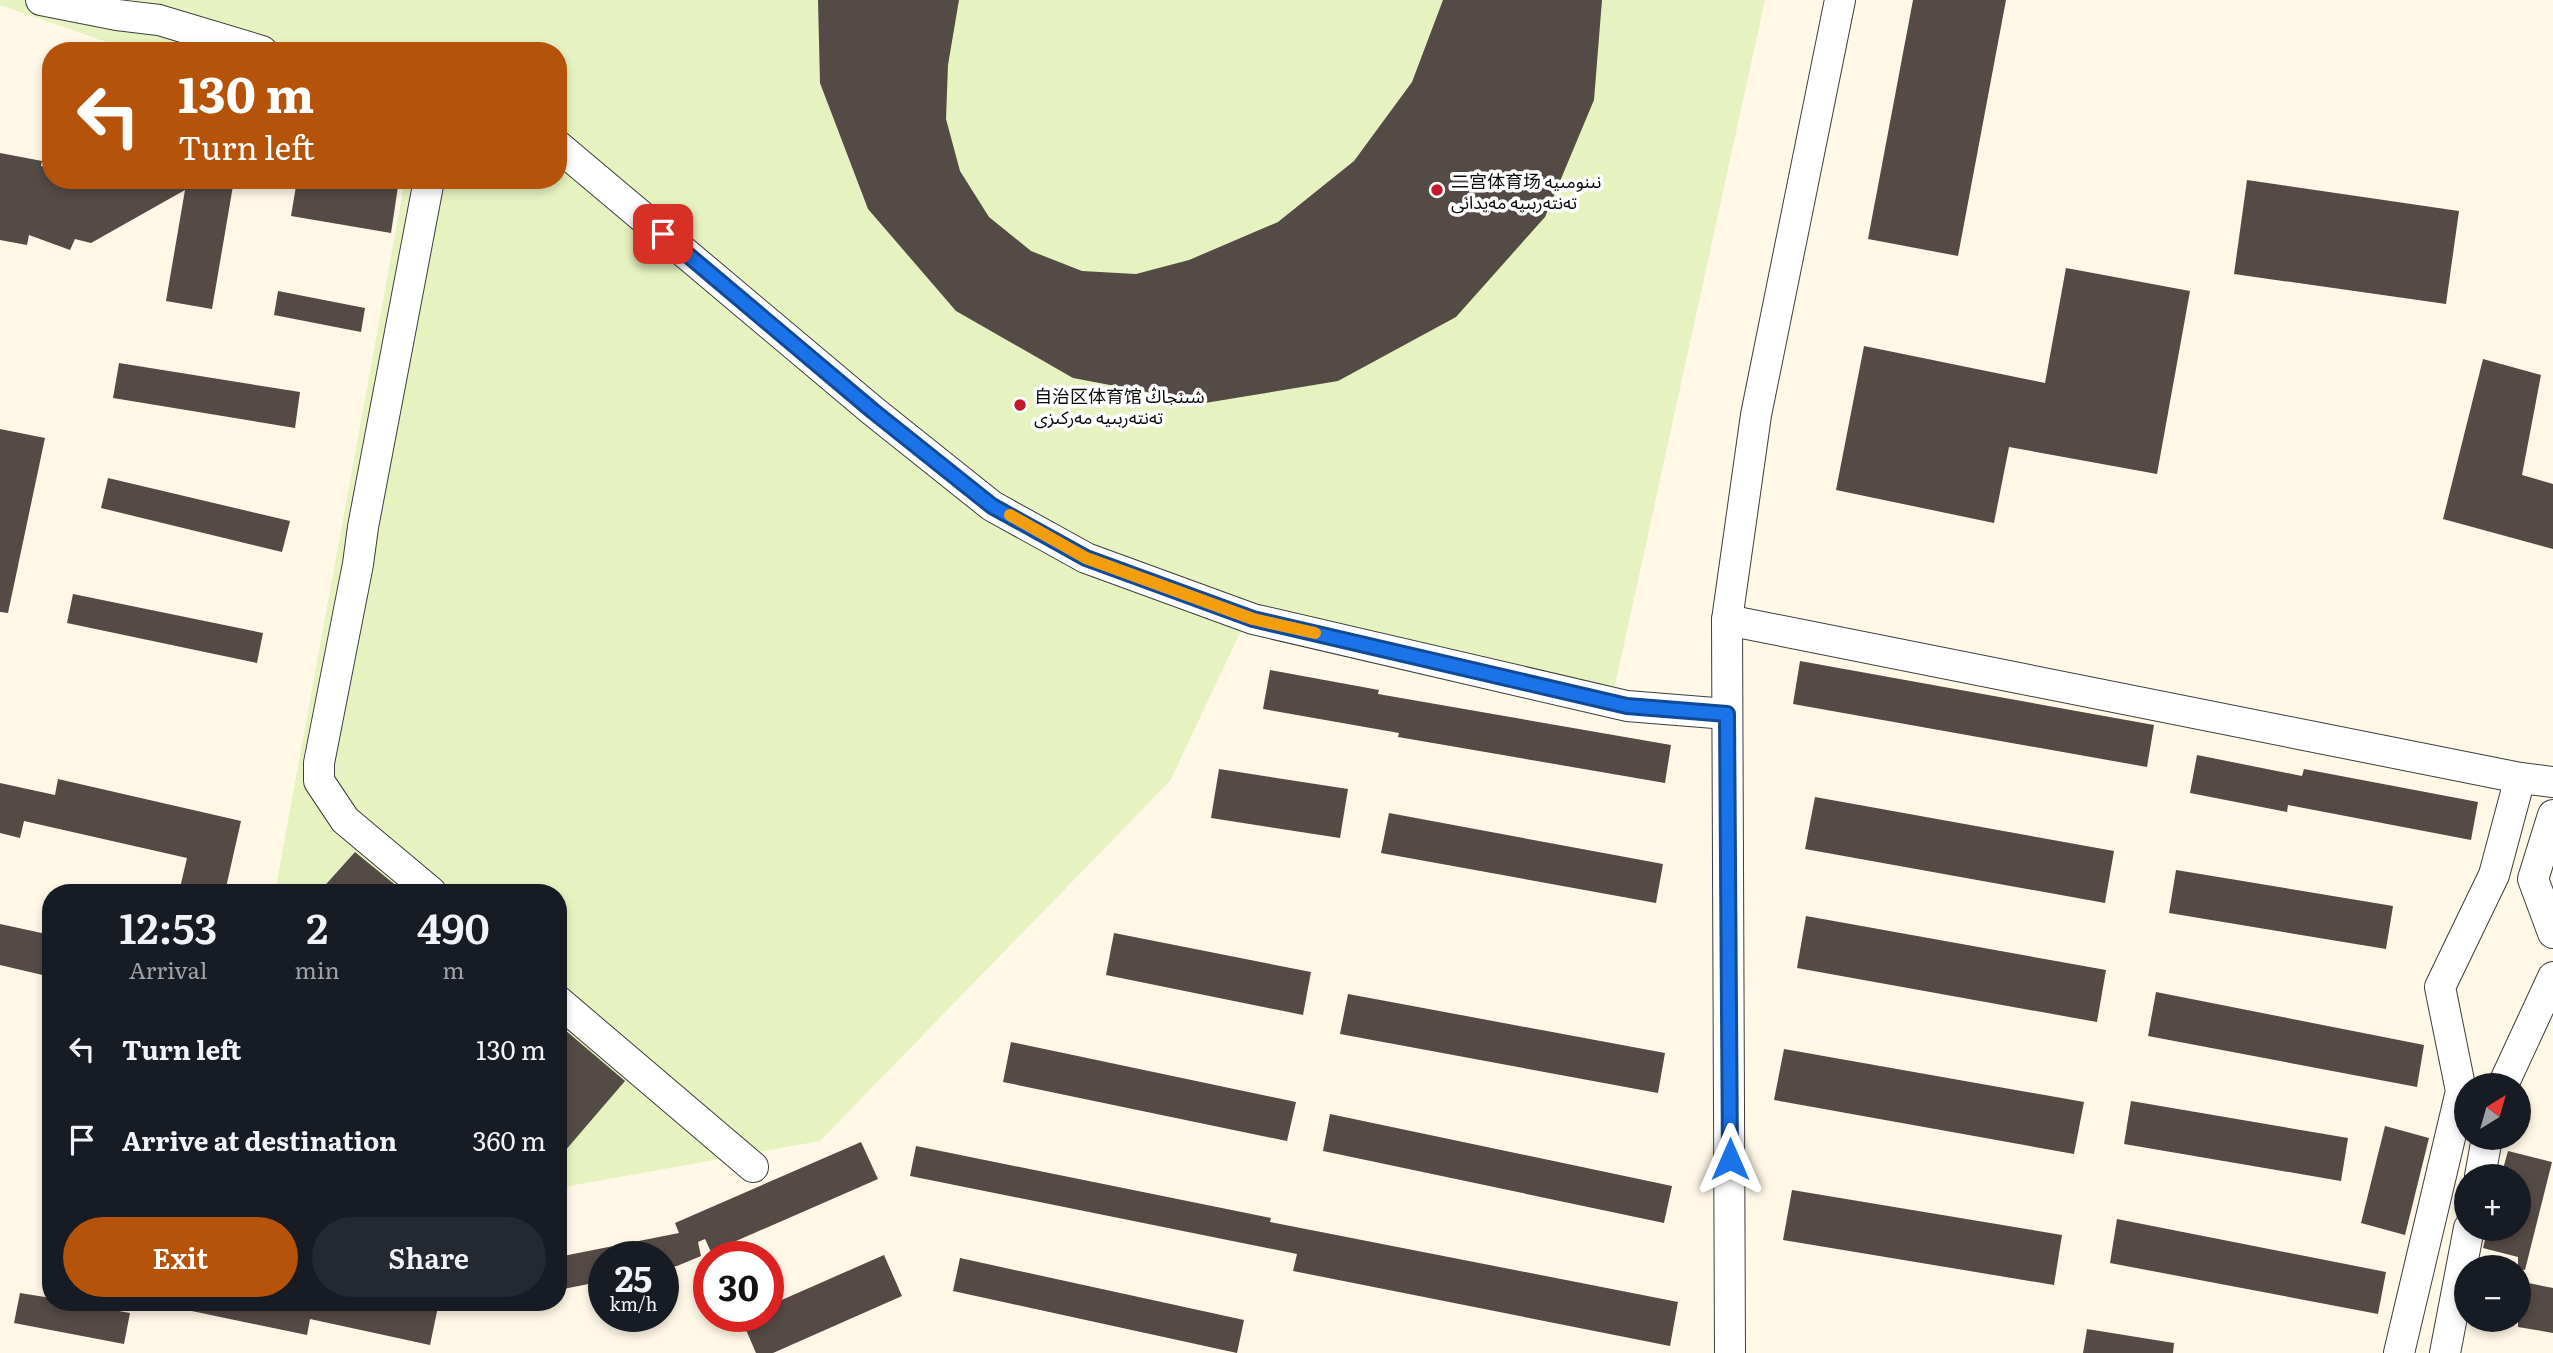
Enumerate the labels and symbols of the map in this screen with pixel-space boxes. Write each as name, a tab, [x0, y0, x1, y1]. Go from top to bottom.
place label: 二宫体育场 نىنومىيە تەنتەربىيە مەيدانى	[1451, 167, 1601, 215]
marker: 二宫体育场 نىنومىيە تەنتەربىيە مەيدانى	[1429, 182, 1445, 198]
pin	[633, 204, 693, 264]
place label: 自治区体育馆 شىنجاڭ تەنتەربىيە مەركىزى	[1034, 382, 1205, 430]
marker: 自治区体育馆 شىنجاڭ تەنتەربىيە مەركىزى	[1012, 397, 1028, 413]
north arrow	[2454, 1073, 2530, 1150]
position arrow	[1693, 1122, 1767, 1196]
speed limit sign: 30	[693, 1241, 784, 1332]

